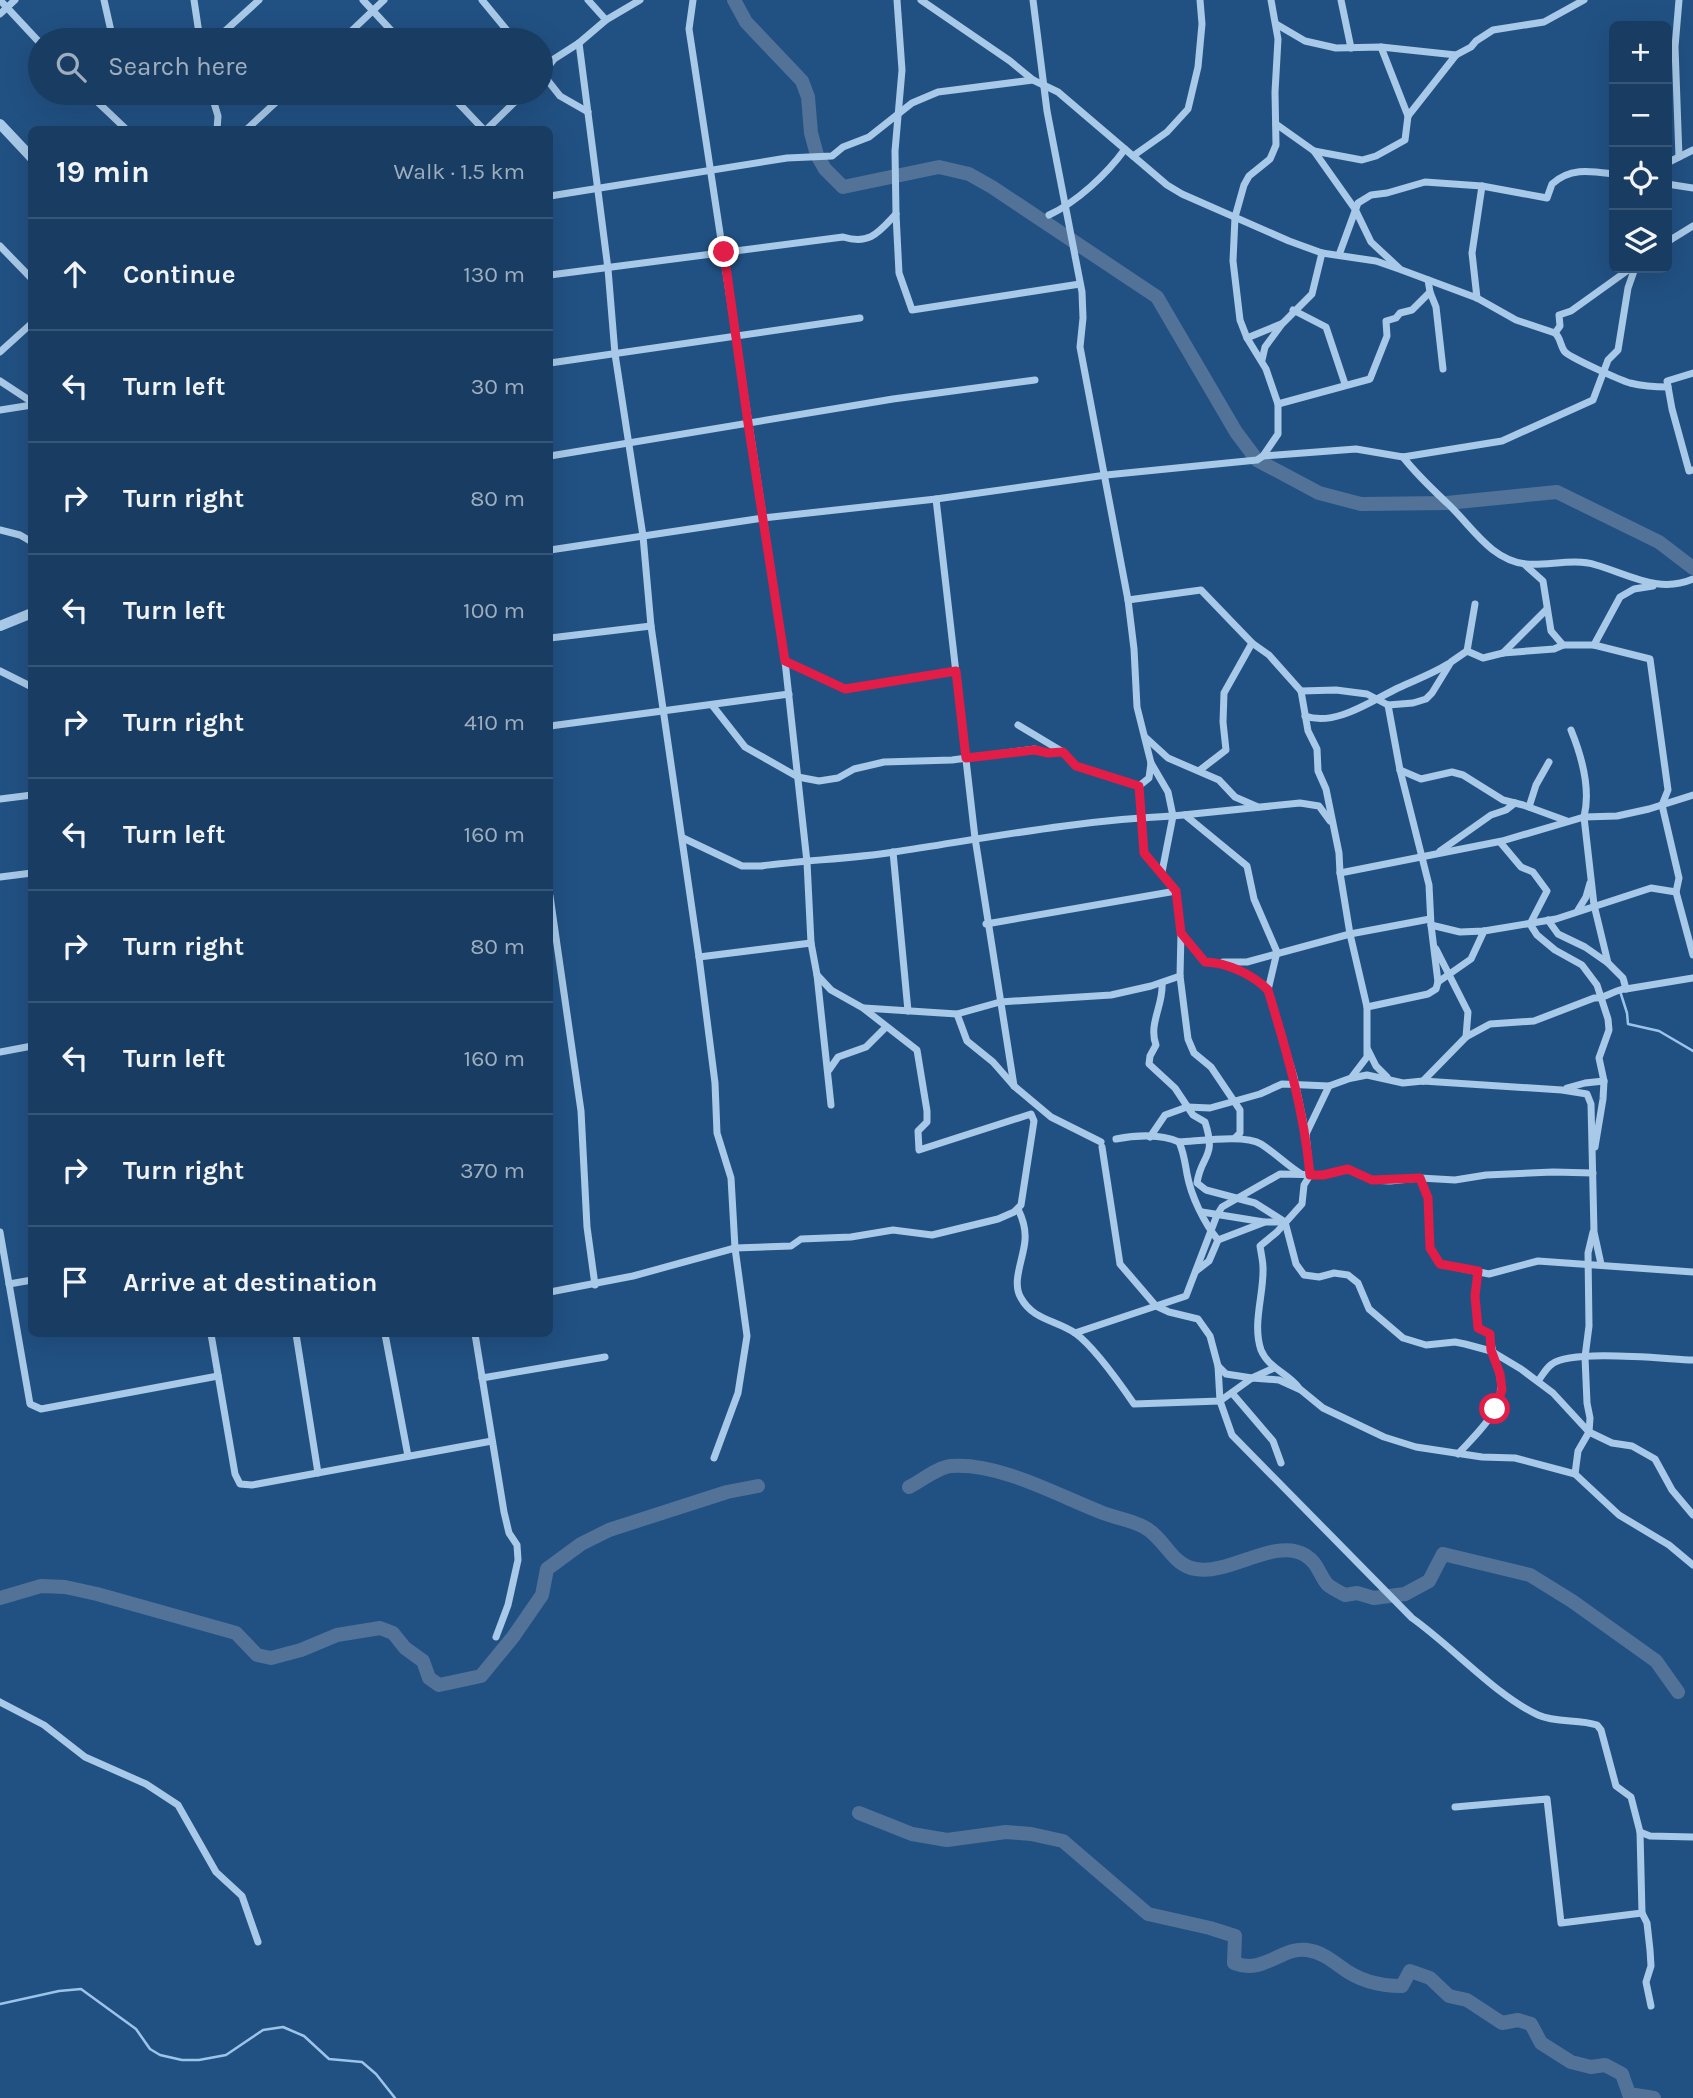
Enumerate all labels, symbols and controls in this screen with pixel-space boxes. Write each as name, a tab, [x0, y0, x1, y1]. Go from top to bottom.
map controls	[1609, 21, 1672, 273]
button: +	[1609, 21, 1672, 84]
search box	[28, 28, 553, 105]
icon: search	[52, 48, 90, 86]
text: Search here	[108, 51, 248, 82]
button: −	[1609, 84, 1672, 147]
button: locate	[1609, 147, 1672, 210]
text: 19 min	[56, 154, 150, 190]
text: Walk · 1.5 km	[393, 158, 525, 185]
button: layers	[1609, 210, 1672, 273]
route end	[708, 236, 739, 267]
icon: ahead	[56, 255, 94, 293]
text: Continue	[123, 259, 235, 290]
text: 130 m	[463, 261, 525, 288]
icon: left	[56, 367, 94, 405]
text: Turn left	[123, 371, 225, 402]
text: 30 m	[471, 373, 525, 400]
icon: right	[56, 479, 94, 517]
text: Turn right	[123, 483, 244, 514]
text: 80 m	[470, 485, 525, 512]
icon: left	[56, 591, 94, 629]
text: Turn left	[123, 595, 225, 626]
text: 100 m	[463, 597, 525, 624]
icon: right	[56, 703, 94, 741]
text: Turn right	[123, 707, 244, 738]
text: 410 m	[464, 709, 525, 736]
icon: left	[56, 815, 94, 853]
text: Turn left	[123, 819, 225, 850]
text: 160 m	[464, 821, 525, 848]
icon: right	[56, 927, 94, 965]
text: Turn right	[123, 931, 244, 962]
text: 80 m	[470, 933, 525, 960]
icon: left	[56, 1039, 94, 1077]
text: Turn left	[123, 1043, 225, 1074]
text: 160 m	[464, 1045, 525, 1072]
icon: right	[56, 1151, 94, 1189]
text: Turn right	[123, 1155, 244, 1186]
text: 370 m	[460, 1157, 525, 1184]
icon: arrive	[56, 1263, 94, 1301]
text: Arrive at destination	[123, 1267, 377, 1298]
route start	[1479, 1393, 1510, 1424]

